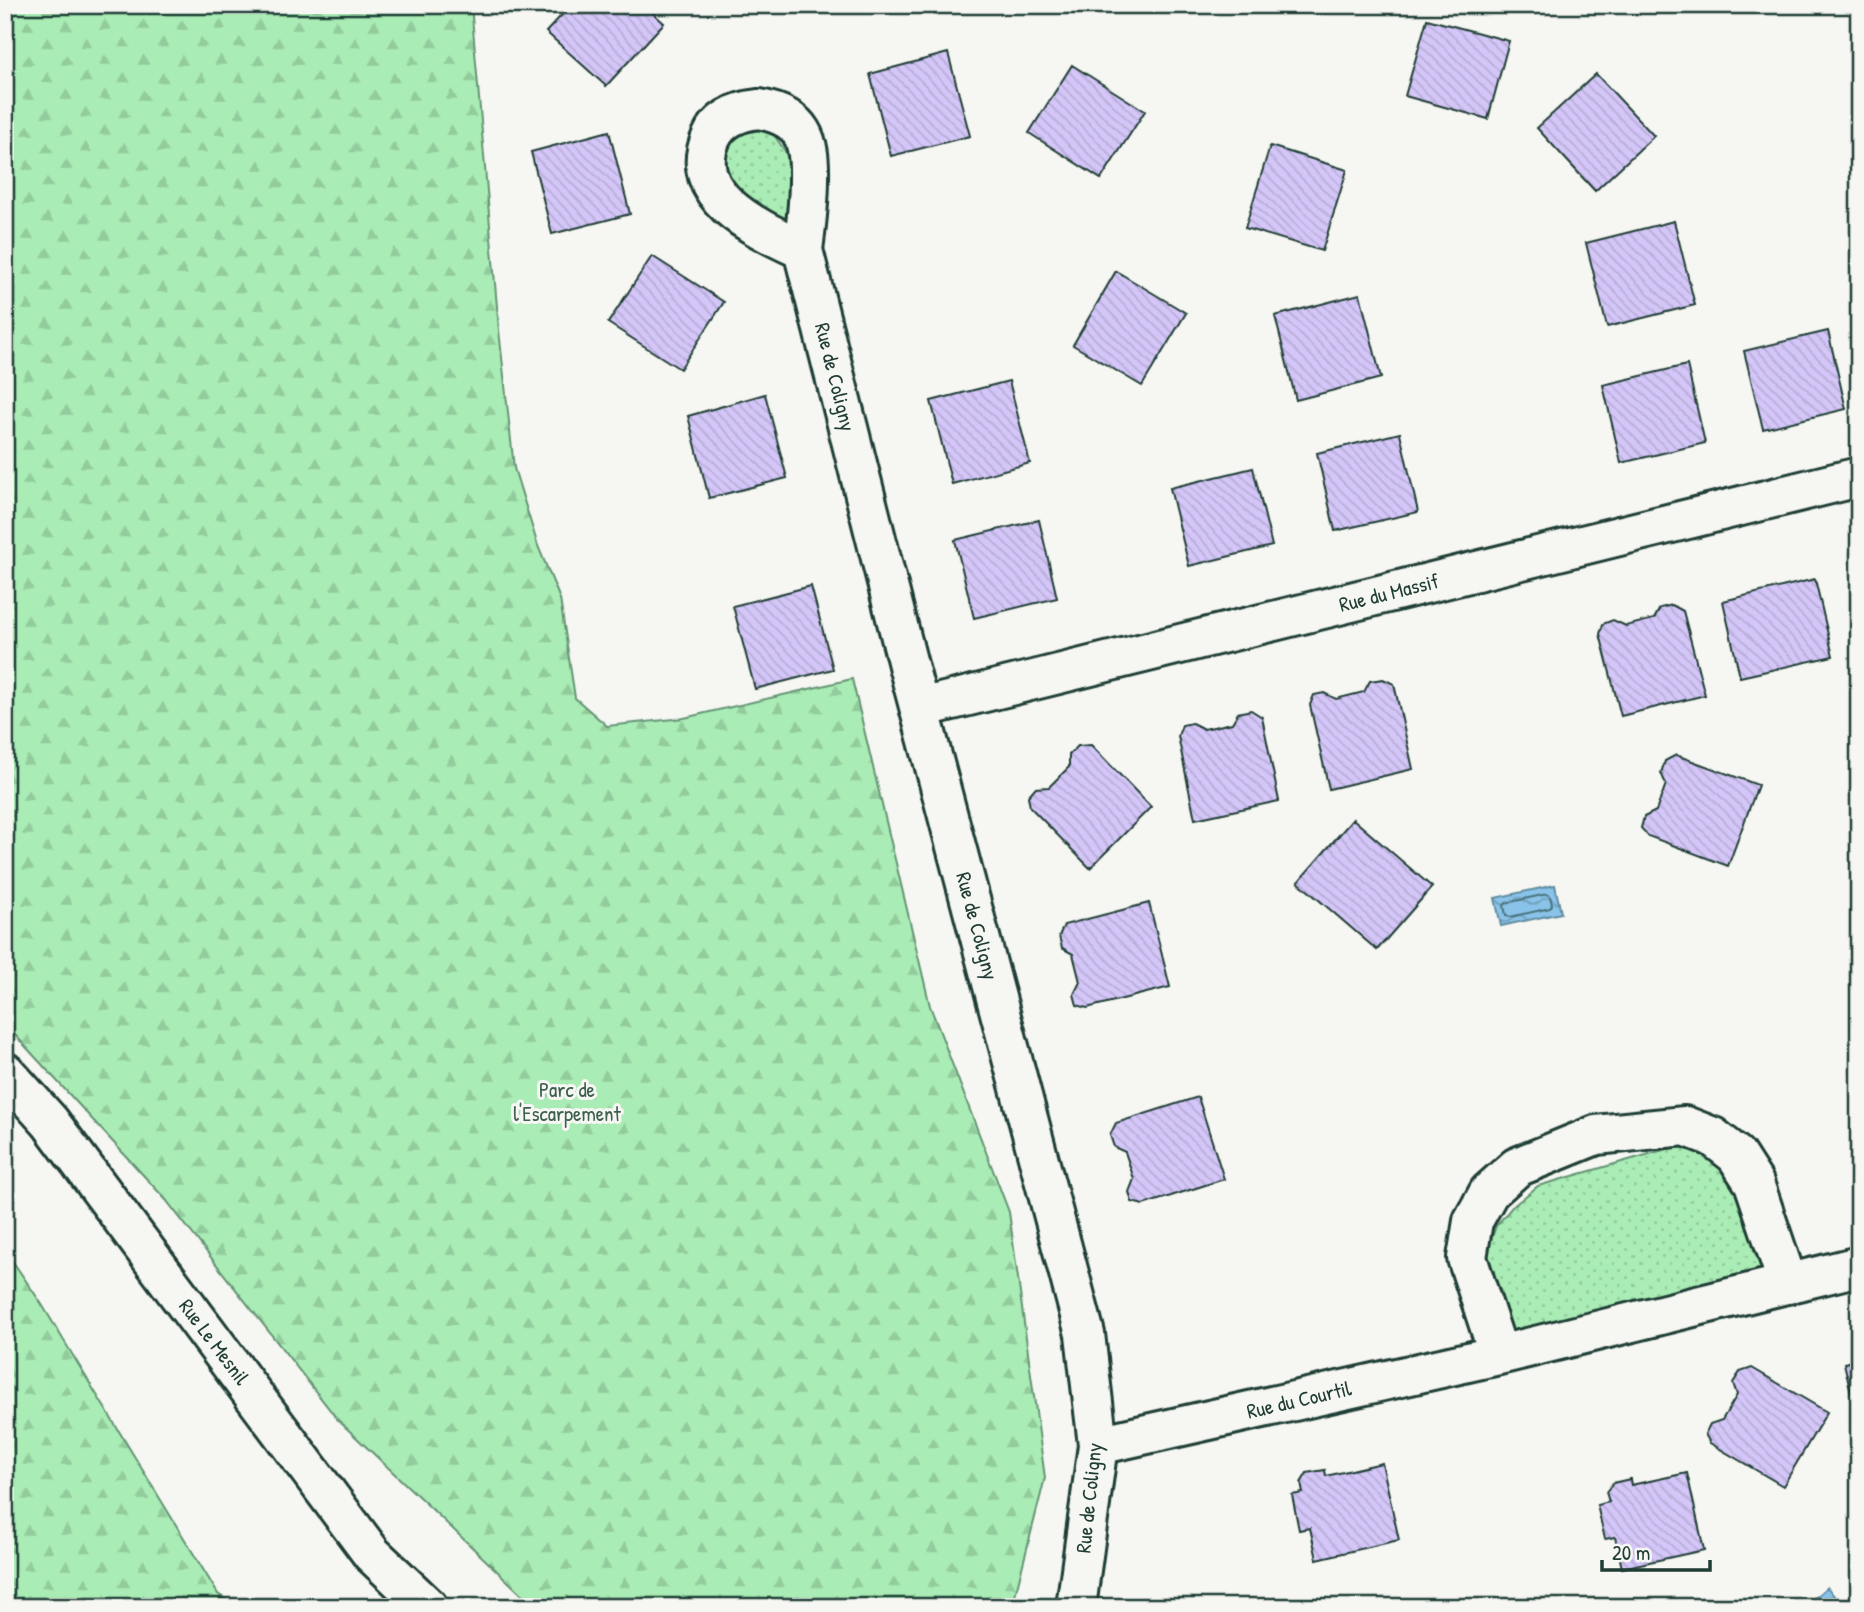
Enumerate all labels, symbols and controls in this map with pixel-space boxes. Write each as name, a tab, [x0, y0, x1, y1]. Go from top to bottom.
street label: Rue de Coligny	[808, 320, 863, 434]
street label: Rue du Massif	[1336, 566, 1442, 619]
street label: Rue de Coligny	[949, 869, 1006, 983]
park label: Parc de l'Escarpement	[513, 1075, 622, 1128]
street label: Rue Le Mesnil	[172, 1293, 257, 1391]
street label: Rue du Courtil	[1244, 1373, 1354, 1426]
street label: Rue de Coligny	[1068, 1441, 1109, 1554]
scale bar	[1602, 1528, 1710, 1572]
text: 20 m	[1612, 1538, 1650, 1567]

